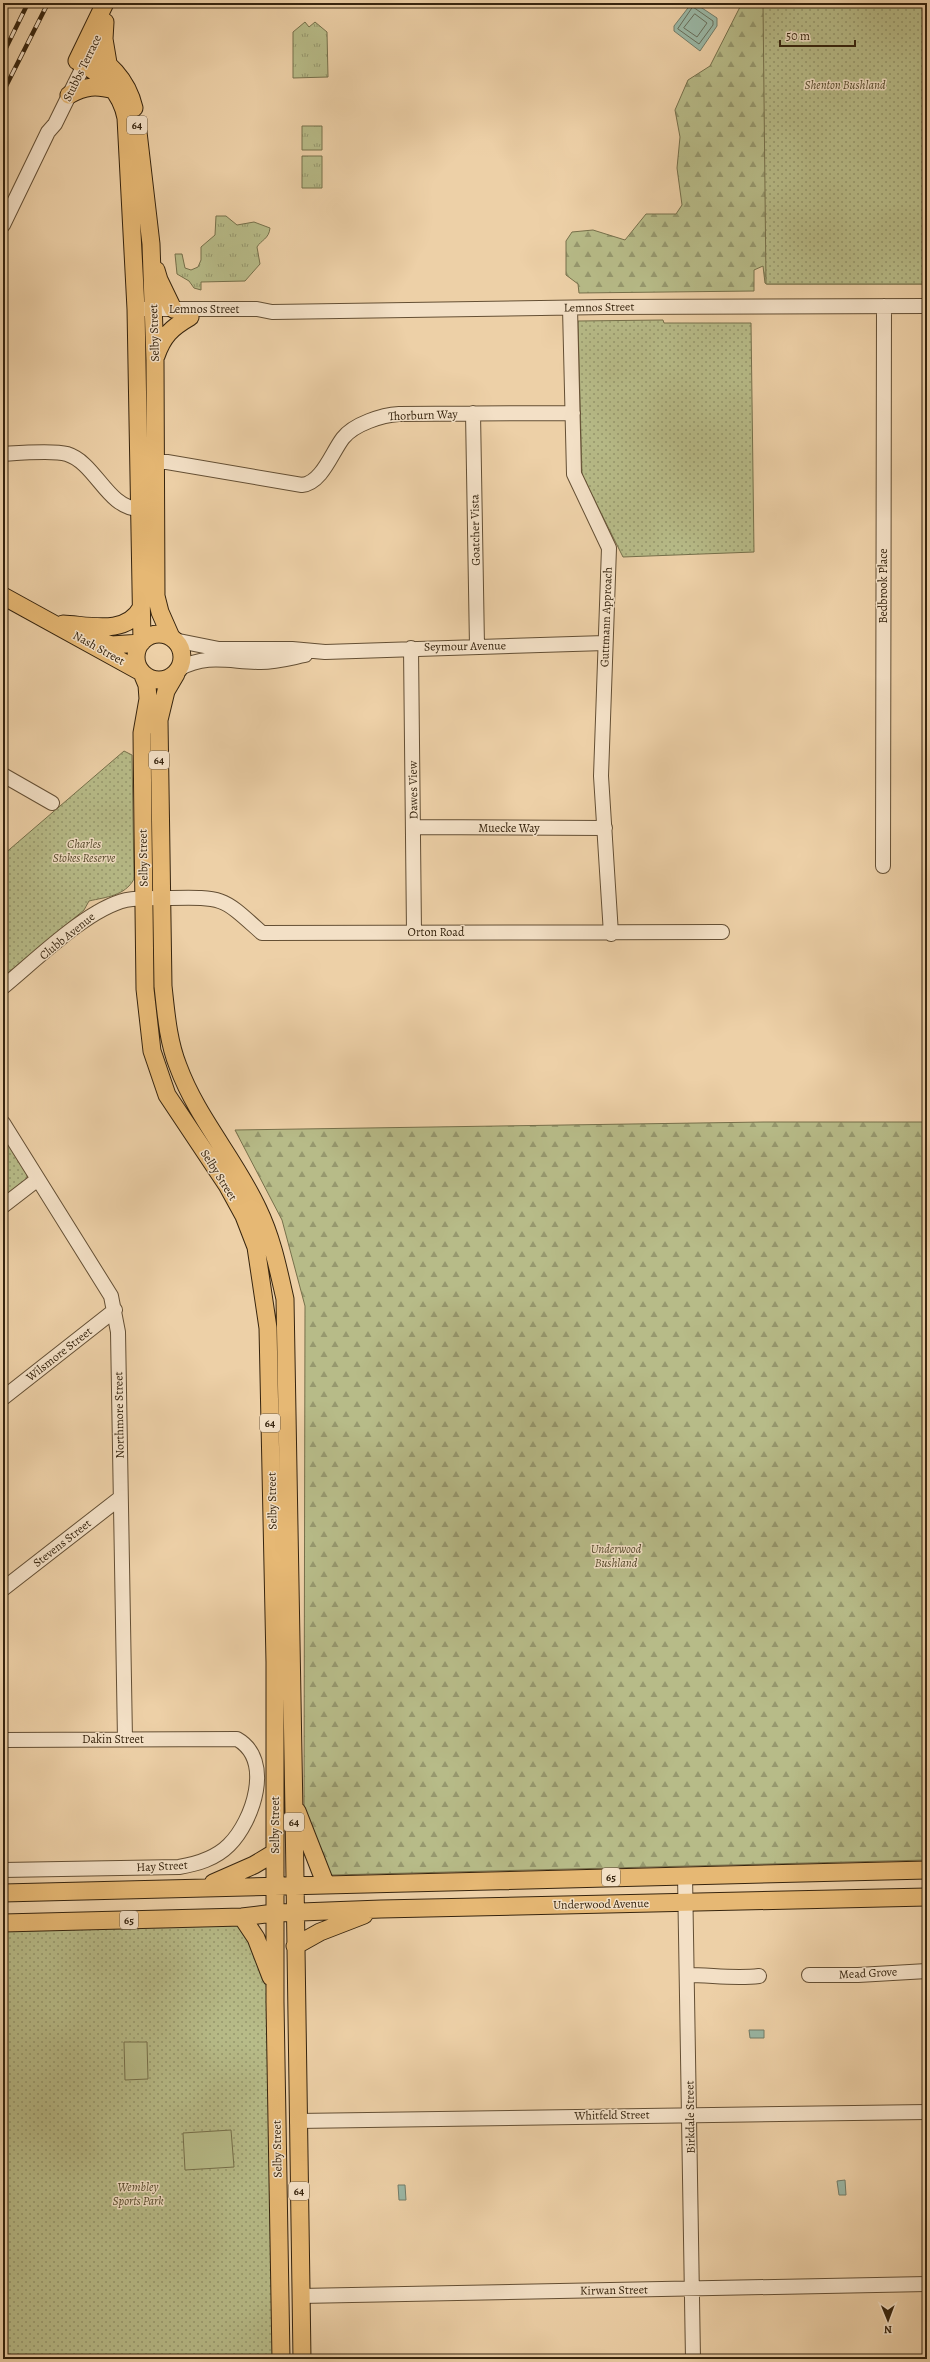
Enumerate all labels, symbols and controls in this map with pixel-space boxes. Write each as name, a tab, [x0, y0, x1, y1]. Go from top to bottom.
scale bar	[780, 22, 855, 48]
text: 50 m	[786, 28, 810, 44]
street label: Stubbs Terrace	[59, 32, 105, 104]
park label: Shenton Bushland	[805, 77, 886, 93]
road number: 64	[127, 116, 147, 134]
street label: Lemnos Street	[564, 298, 635, 316]
street label: Lemnos Street	[169, 301, 239, 317]
street label: Selby Street	[145, 304, 163, 362]
street label: Thorburn Way	[388, 406, 459, 424]
street label: Goatcher Vista	[466, 494, 484, 566]
street label: Bedbrook Place	[875, 548, 891, 624]
street label: Guttmann Approach	[596, 566, 616, 667]
street label: Nash Street	[70, 627, 128, 669]
street label: Seymour Avenue	[424, 637, 506, 655]
road number: 64	[149, 751, 169, 769]
street label: Dawes View	[404, 760, 422, 819]
street label: Muecke Way	[478, 820, 540, 836]
street label: Selby Street	[134, 829, 152, 887]
park label: Charles Stokes Reserve	[53, 836, 116, 866]
street label: Clubb Avenue	[36, 909, 98, 963]
street label: Orton Road	[408, 924, 465, 940]
street label: Selby Street	[197, 1146, 241, 1204]
street label: Wilsmore Street	[22, 1323, 95, 1385]
street label: Northmore Street	[110, 1371, 128, 1459]
road number: 64	[260, 1414, 280, 1432]
street label: Selby Street	[263, 1472, 281, 1530]
street label: Stevens Street	[30, 1515, 94, 1571]
park label: Underwood Bushland	[591, 1541, 642, 1571]
street label: Dakin Street	[82, 1731, 144, 1747]
street label: Selby Street	[267, 1796, 283, 1854]
road number: 64	[284, 1813, 304, 1831]
street label: Hay Street	[136, 1857, 188, 1875]
road number: 65	[602, 1868, 620, 1886]
street label: Underwood Avenue	[553, 1895, 649, 1913]
road number: 65	[120, 1911, 138, 1929]
street label: Mead Grove	[838, 1963, 898, 1983]
street label: Birkdale Street	[681, 2080, 699, 2154]
street label: Whitfeld Street	[573, 2106, 650, 2124]
street label: Selby Street	[268, 2120, 286, 2178]
park label: Wembley Sports Park	[112, 2179, 164, 2209]
road number: 64	[289, 2182, 309, 2200]
street label: Kirwan Street	[580, 2281, 648, 2299]
north arrow	[868, 2300, 908, 2340]
text: N	[884, 2322, 892, 2337]

